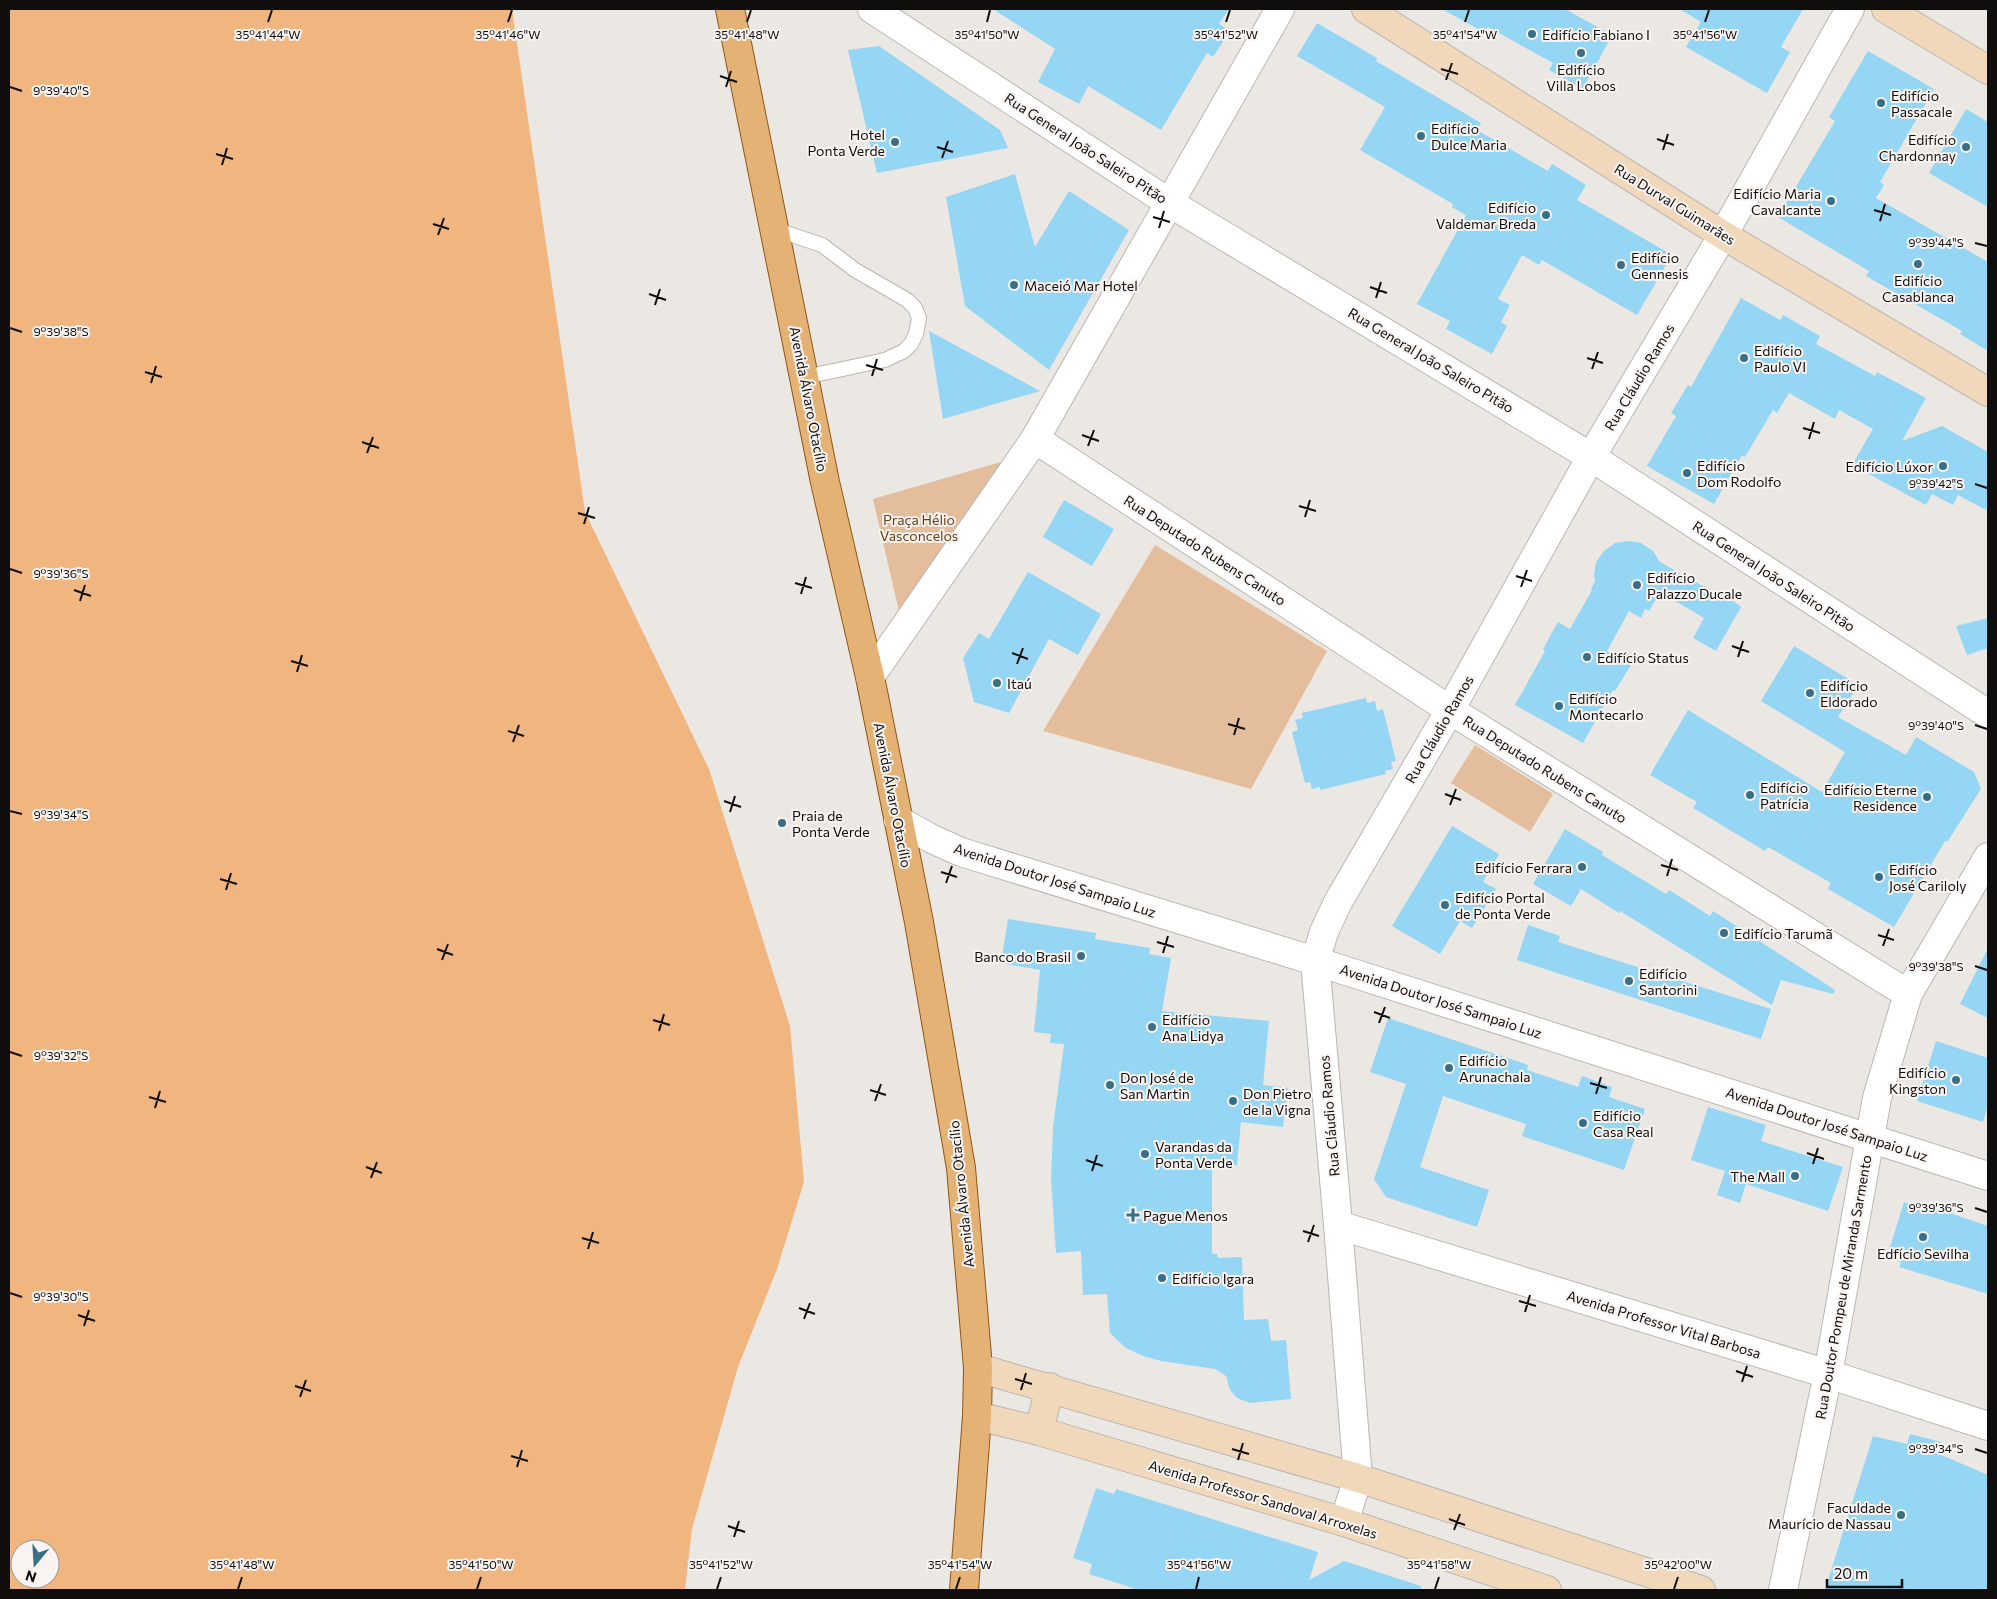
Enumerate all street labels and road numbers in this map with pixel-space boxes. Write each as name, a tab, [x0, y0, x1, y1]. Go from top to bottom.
street label: Rua General João Saleiro Pitão	[1002, 89, 1170, 207]
street label: Rua Durval Guimarães	[1611, 160, 1739, 248]
street label: Rua General João Saleiro Pitão	[1345, 304, 1517, 416]
street label: Rua Cláudio Ramos	[1600, 321, 1678, 433]
street label: Avenida Álvaro Otacílio	[787, 325, 831, 473]
street label: Rua Deputado Rubens Canuto	[1121, 491, 1289, 609]
street label: Rua General João Saleiro Pitão	[1690, 517, 1858, 635]
street label: Rua Cláudio Ramos	[1401, 672, 1477, 786]
street label: Rua Deputado Rubens Canuto	[1460, 712, 1630, 826]
street label: Avenida Álvaro Otacílio	[871, 721, 915, 869]
street label: Avenida Doutor José Sampaio Luz	[952, 839, 1158, 921]
street label: Avenida Doutor José Sampaio Luz	[1338, 960, 1544, 1042]
street label: Rua Cláudio Ramos	[1315, 1055, 1343, 1177]
street label: Avenida Doutor José Sampaio Luz	[1724, 1083, 1930, 1165]
street label: Avenida Álvaro Otacílio	[945, 1120, 977, 1268]
street label: Rua Doutor Pompeu de Miranda Sarmento	[1811, 1154, 1875, 1420]
street label: Avenida Professor Vital Barbosa	[1565, 1286, 1763, 1362]
street label: Avenida Professor Sandoval Arroxelas	[1147, 1456, 1379, 1542]

